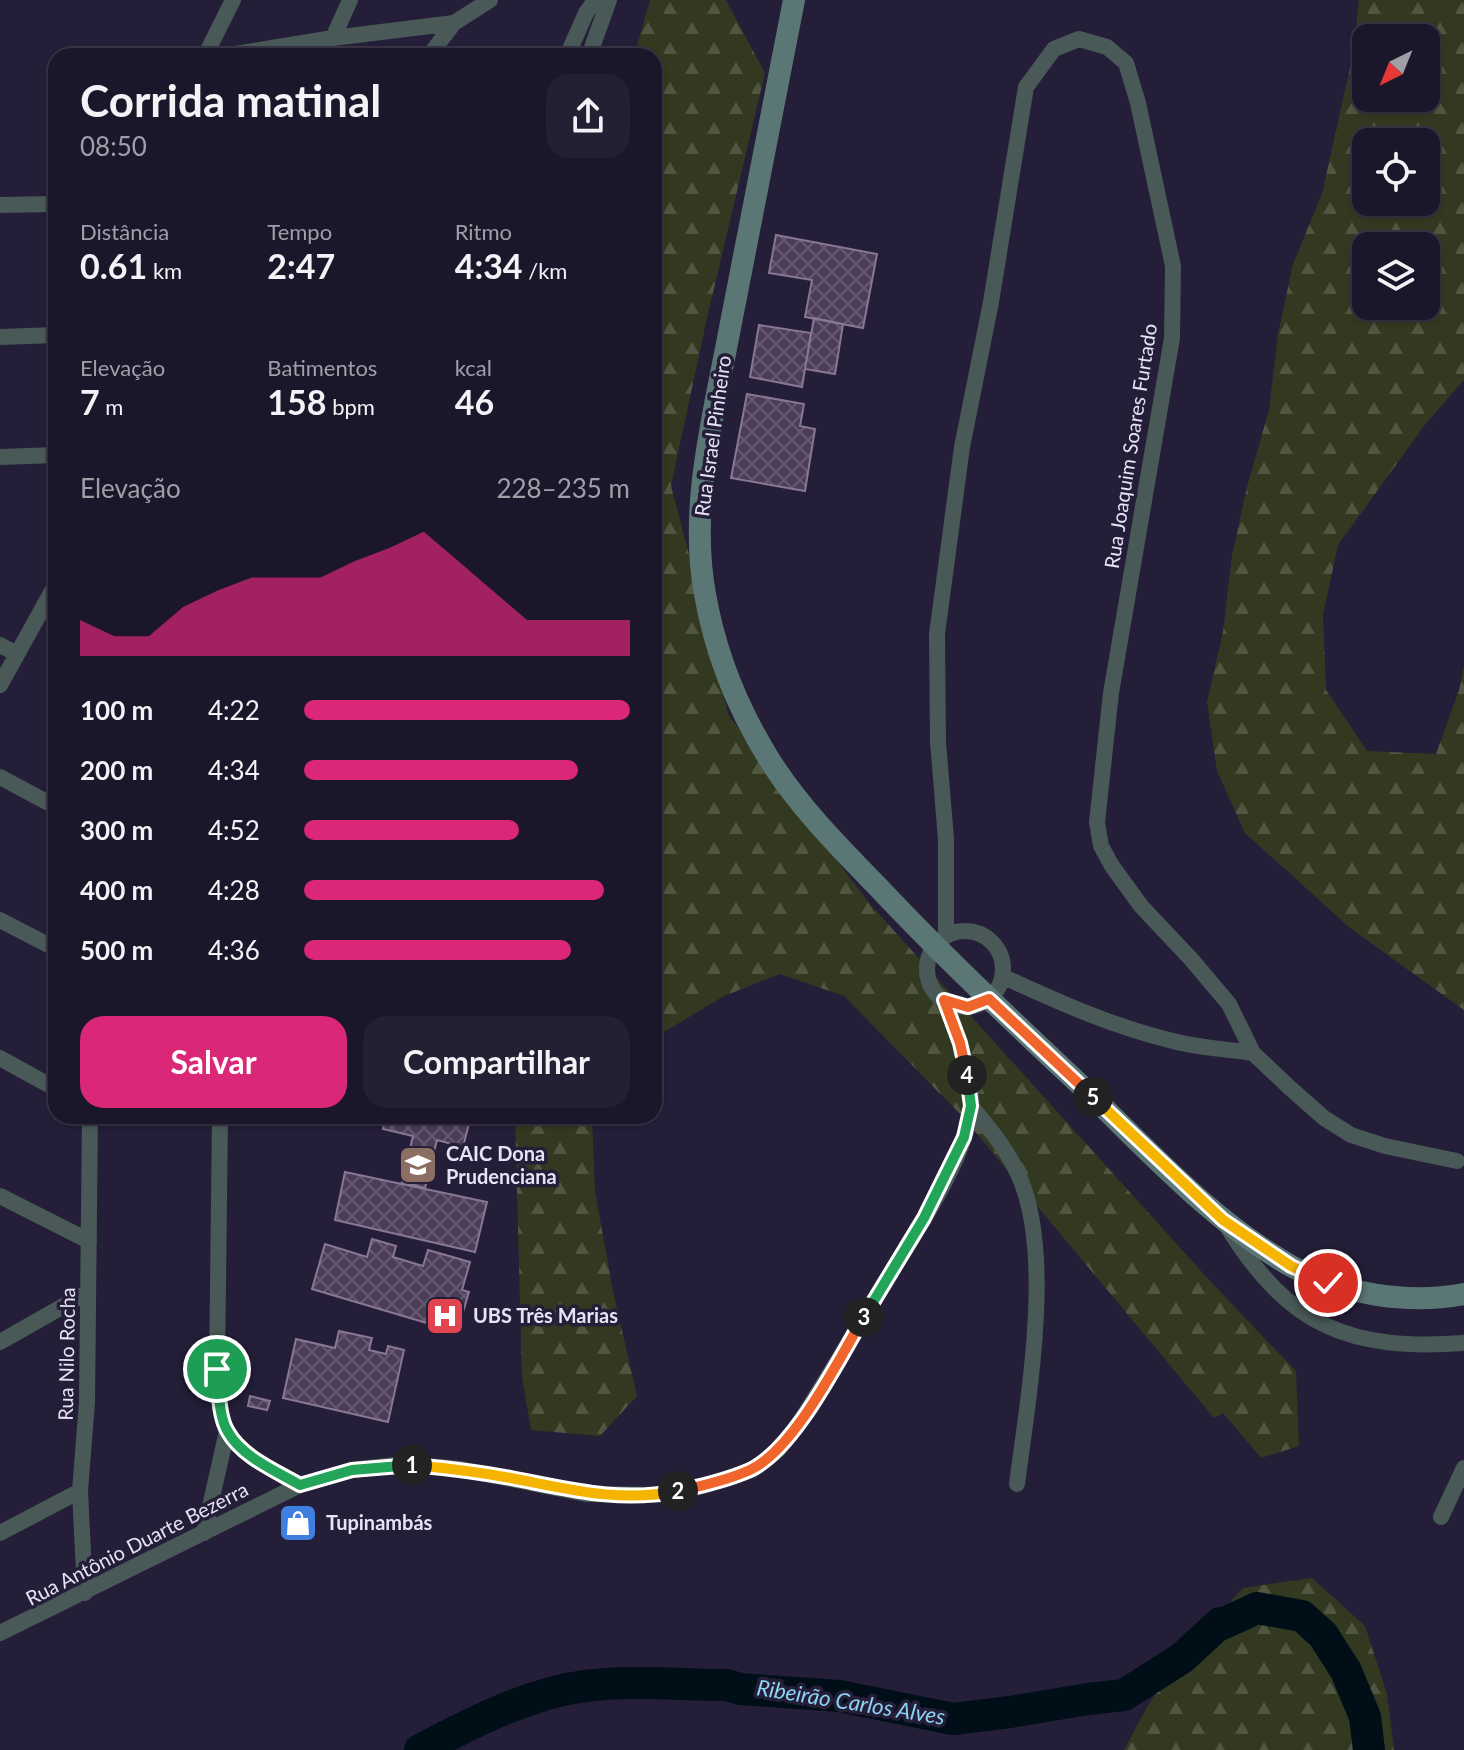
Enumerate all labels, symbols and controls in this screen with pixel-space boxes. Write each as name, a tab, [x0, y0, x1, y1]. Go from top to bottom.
north arrow	[1352, 24, 1440, 112]
map controls	[1352, 24, 1440, 320]
text: Corrida matinal	[80, 74, 381, 126]
button: share	[546, 74, 630, 158]
button: locate	[1352, 128, 1440, 216]
text: 08:50	[80, 130, 147, 162]
text: Distância	[80, 218, 169, 245]
text: Tempo	[267, 218, 332, 245]
text: Ritmo	[455, 218, 512, 245]
button: layers	[1352, 232, 1440, 320]
text: 0.61	[80, 245, 147, 286]
text: 2:47	[267, 245, 335, 286]
text: 4:34	[455, 245, 523, 286]
text: km	[147, 257, 182, 284]
text: /km	[523, 257, 567, 284]
street label: Rua Joaquim Soares Furtado	[1099, 322, 1161, 570]
text: Elevação	[80, 354, 165, 381]
text: Batimentos	[267, 354, 377, 381]
text: kcal	[455, 354, 492, 381]
street label: Rua Israel Pinheiro	[689, 354, 735, 518]
text: 7	[80, 381, 100, 422]
text: 158	[267, 381, 327, 422]
text: 46	[455, 381, 494, 422]
text: m	[100, 393, 123, 420]
text: bpm	[327, 393, 375, 420]
text: Elevação	[80, 472, 181, 504]
text: 228–235 m	[496, 472, 630, 504]
text: 100 m	[80, 694, 153, 726]
text: 4:22	[208, 694, 260, 726]
text: 200 m	[80, 754, 153, 786]
text: 4:34	[208, 754, 260, 786]
text: 300 m	[80, 814, 153, 846]
text: 4:52	[208, 814, 260, 846]
text: 400 m	[80, 874, 153, 906]
text: 4:28	[208, 874, 260, 906]
text: 500 m	[80, 934, 153, 966]
text: 4:36	[208, 934, 260, 966]
button: Salvar	[80, 1016, 347, 1108]
button: Compartilhar	[363, 1016, 630, 1108]
pin: 4	[947, 1055, 987, 1095]
text: 4	[961, 1061, 973, 1088]
pin: 5	[1073, 1077, 1113, 1117]
text: 5	[1087, 1083, 1099, 1110]
place label: CAIC Dona Prudenciana	[446, 1141, 557, 1188]
school or university icon: CAIC Dona Prudenciana	[397, 1144, 439, 1186]
pin	[1294, 1249, 1362, 1317]
icon: check	[1306, 1261, 1350, 1305]
street label: Rua Nilo Rocha	[53, 1287, 79, 1421]
hospital icon: UBS Três Marias	[424, 1295, 466, 1337]
pin: 3	[844, 1297, 884, 1337]
place label: UBS Três Marias	[473, 1303, 618, 1327]
text: 3	[858, 1303, 870, 1330]
pin	[183, 1335, 251, 1403]
icon: arrive	[195, 1347, 239, 1391]
pin: 1	[392, 1445, 432, 1485]
text: 1	[406, 1451, 418, 1478]
pin: 2	[658, 1471, 698, 1511]
street label: Rua Antônio Duarte Bezerra	[21, 1476, 252, 1610]
text: 2	[672, 1477, 684, 1504]
shop icon: Tupinambás	[277, 1502, 319, 1544]
place label: Tupinambás	[326, 1510, 433, 1534]
water label: Ribeirão Carlos Alves	[755, 1673, 947, 1730]

